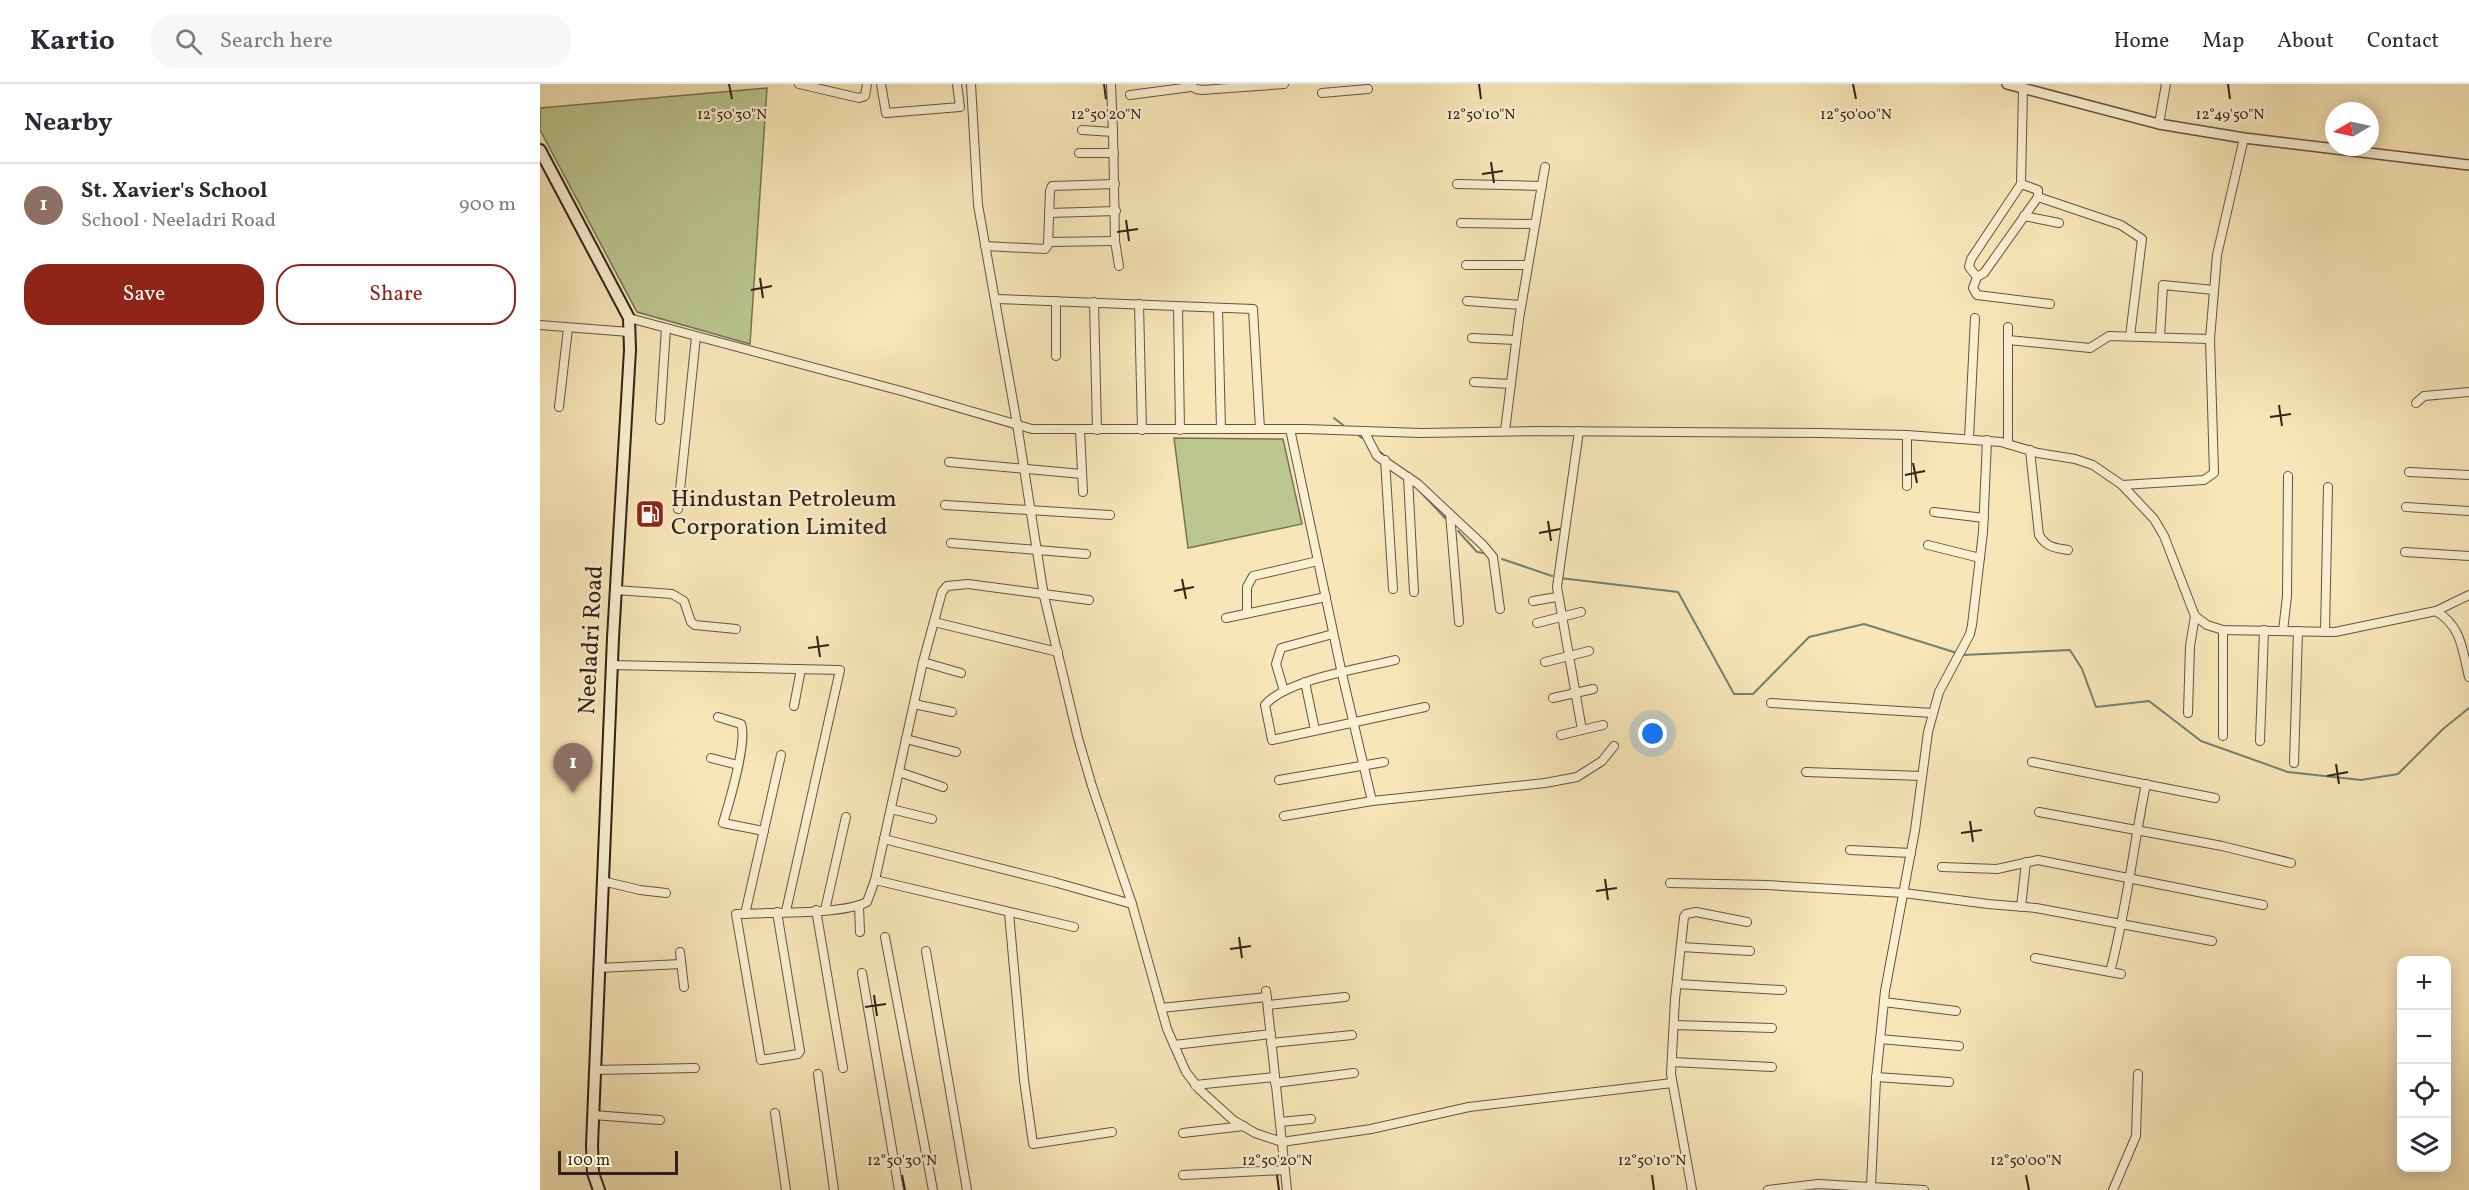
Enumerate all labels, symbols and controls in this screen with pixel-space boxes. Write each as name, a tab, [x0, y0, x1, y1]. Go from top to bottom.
search box	[151, 14, 571, 68]
text: Kartio	[30, 22, 115, 61]
icon: search	[172, 25, 205, 58]
text: Search here	[220, 26, 333, 57]
text: Home	[2114, 27, 2169, 56]
text: Map	[2202, 27, 2244, 56]
text: About	[2277, 27, 2334, 56]
text: Contact	[2367, 27, 2439, 56]
north arrow	[2325, 102, 2379, 156]
text: Nearby	[24, 105, 113, 141]
text: 12°50'30"N	[697, 105, 767, 126]
text: 12°50'20"N	[1071, 105, 1141, 126]
text: 12°50'10"N	[1447, 105, 1515, 126]
text: 12°50'00"N	[1820, 105, 1892, 126]
text: 12°49'50"N	[2196, 105, 2264, 126]
text: St. Xavier's School	[81, 176, 268, 207]
text: 1	[39, 191, 48, 219]
text: 900 m	[459, 191, 516, 219]
text: School · Neeladri Road	[81, 207, 276, 235]
button: Save	[24, 264, 264, 325]
button: Share	[276, 264, 516, 325]
place label: Hindustan Petroleum Corporation Limited	[671, 483, 897, 545]
fuel station icon: Hindustan Petroleum Corporation Limited	[634, 498, 666, 530]
street label: Neeladri Road	[571, 564, 613, 716]
your location	[1638, 719, 1667, 748]
pin: 1	[554, 744, 592, 793]
map controls	[2397, 956, 2451, 1172]
button: +	[2397, 956, 2451, 1010]
button: −	[2397, 1010, 2451, 1064]
button: locate	[2397, 1064, 2451, 1118]
button: layers	[2397, 1118, 2451, 1172]
scale bar	[558, 1148, 678, 1176]
text: 100 m	[567, 1150, 610, 1172]
text: 12°50'30"N	[867, 1151, 937, 1172]
text: 12°50'20"N	[1242, 1151, 1312, 1172]
text: 12°50'10"N	[1618, 1151, 1686, 1172]
text: 12°50'00"N	[1990, 1151, 2062, 1172]

